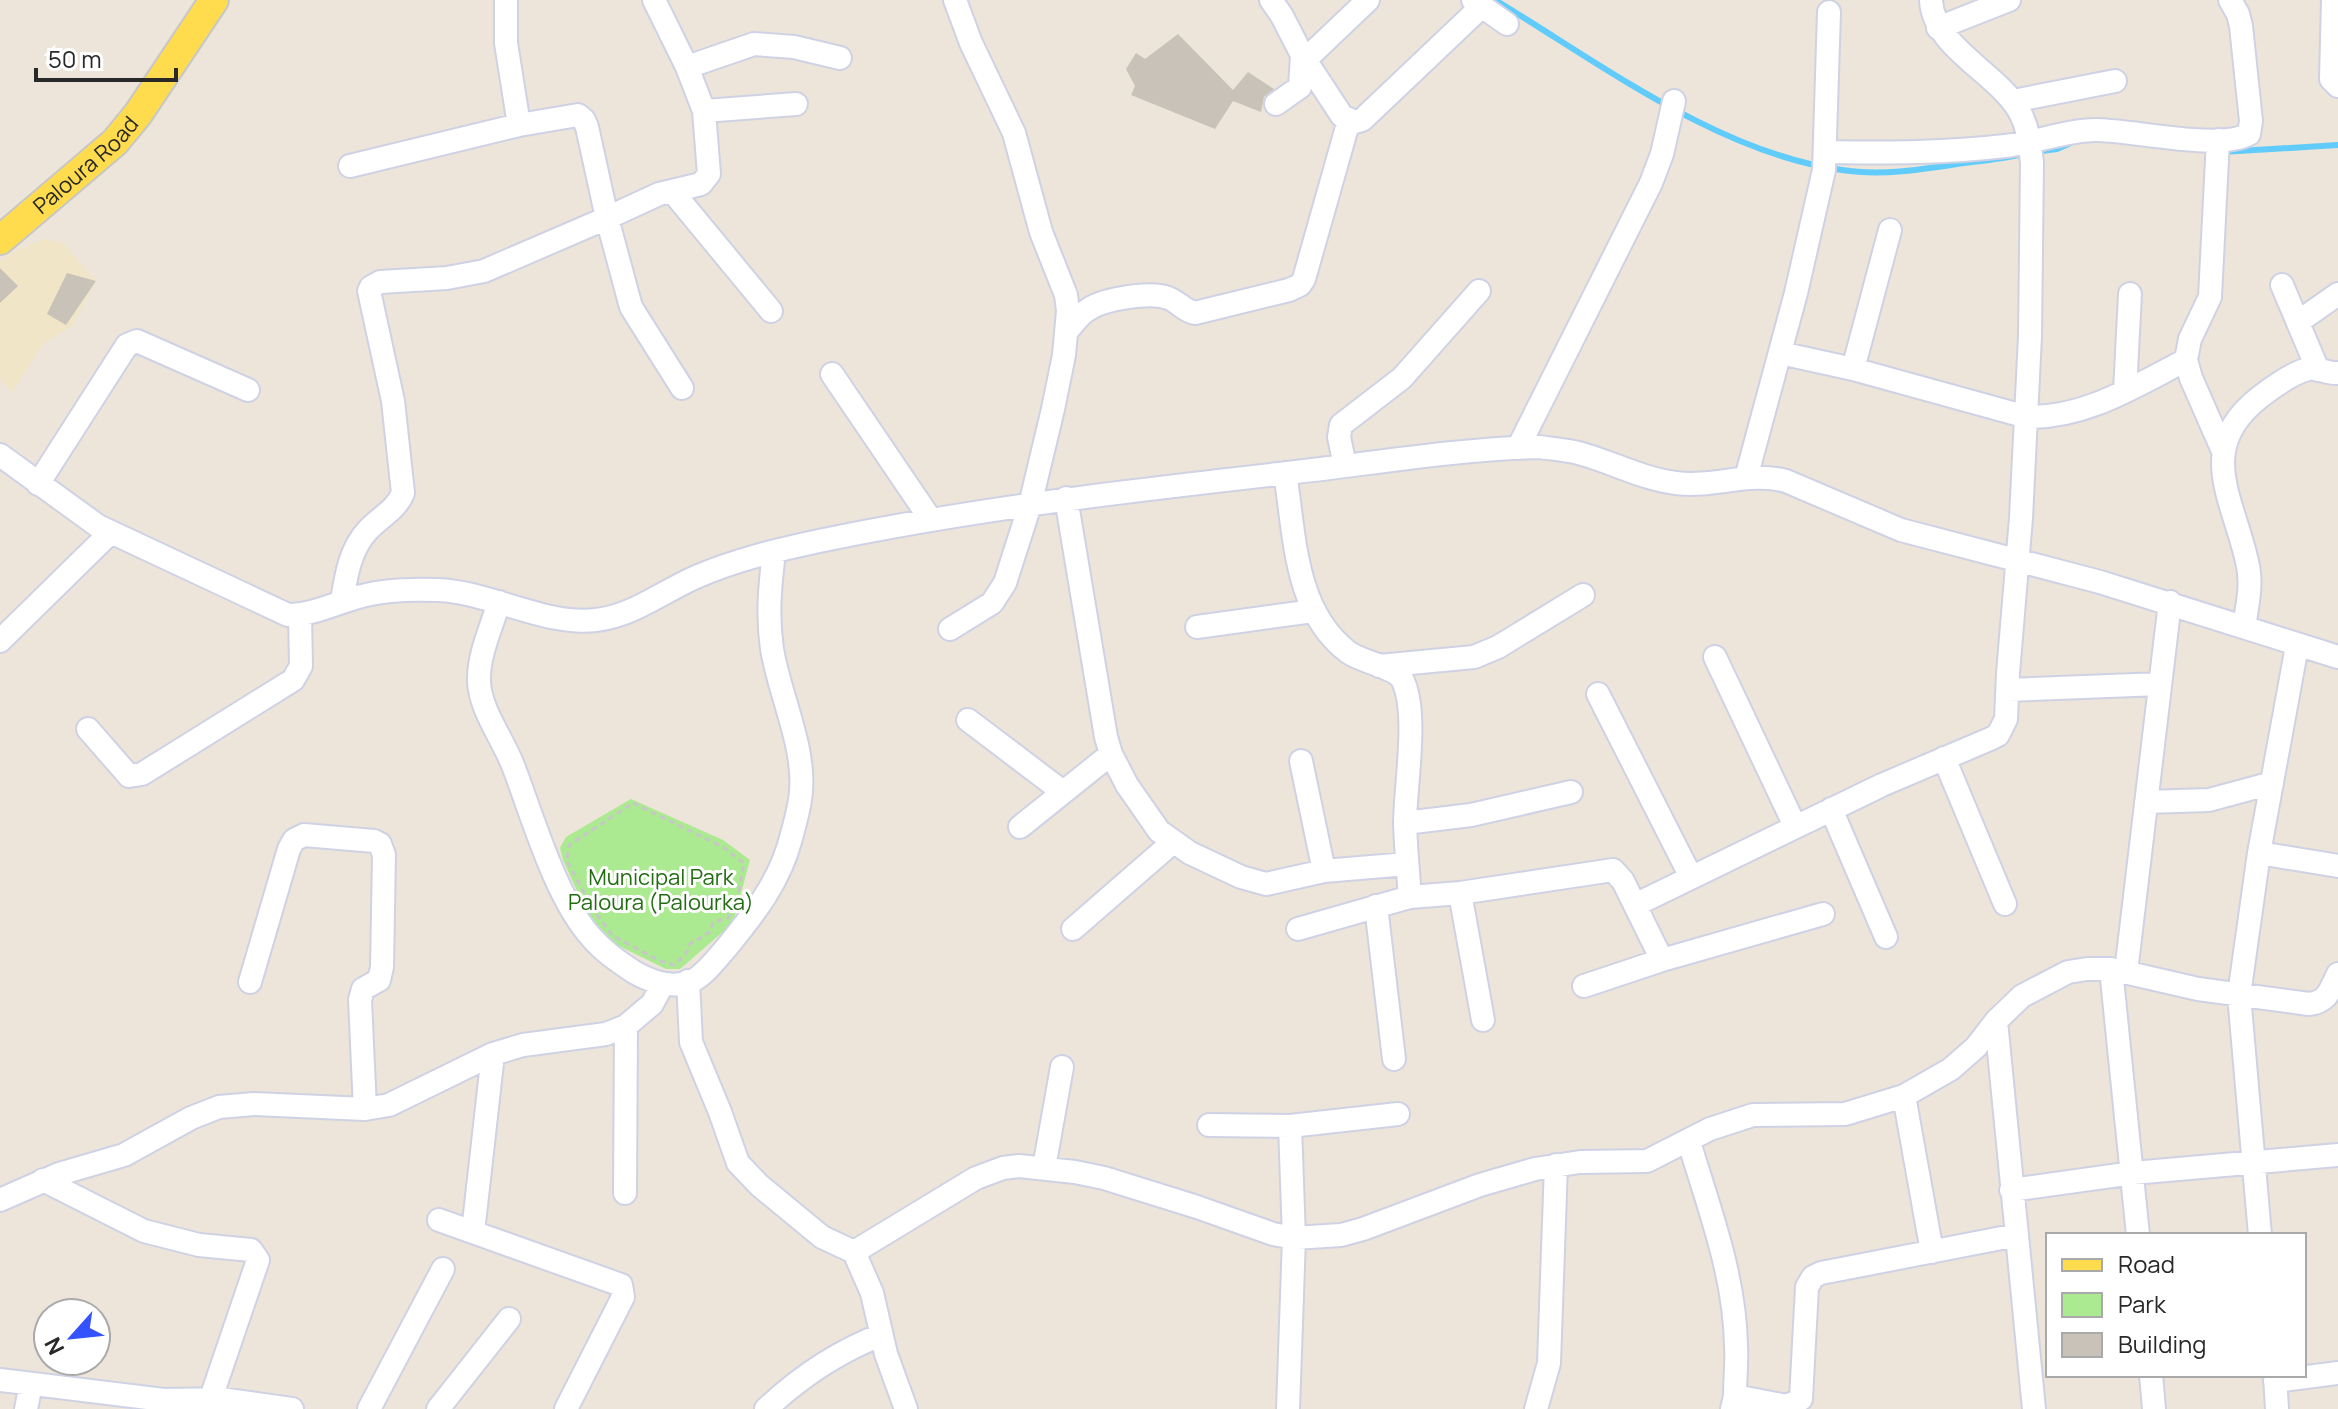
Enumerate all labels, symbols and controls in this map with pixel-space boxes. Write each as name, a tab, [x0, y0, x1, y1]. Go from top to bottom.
scale bar	[36, 32, 176, 82]
text: 50 m	[48, 42, 102, 75]
street label: Paloura Road	[27, 110, 145, 220]
park label: Municipal Park Paloura (Palourka)	[568, 862, 754, 917]
legend	[2046, 1233, 2306, 1377]
text: Road	[2118, 1247, 2175, 1280]
text: Park	[2118, 1287, 2167, 1320]
north arrow	[32, 1297, 112, 1377]
text: Building	[2118, 1327, 2206, 1360]
text: N	[37, 1332, 71, 1360]

